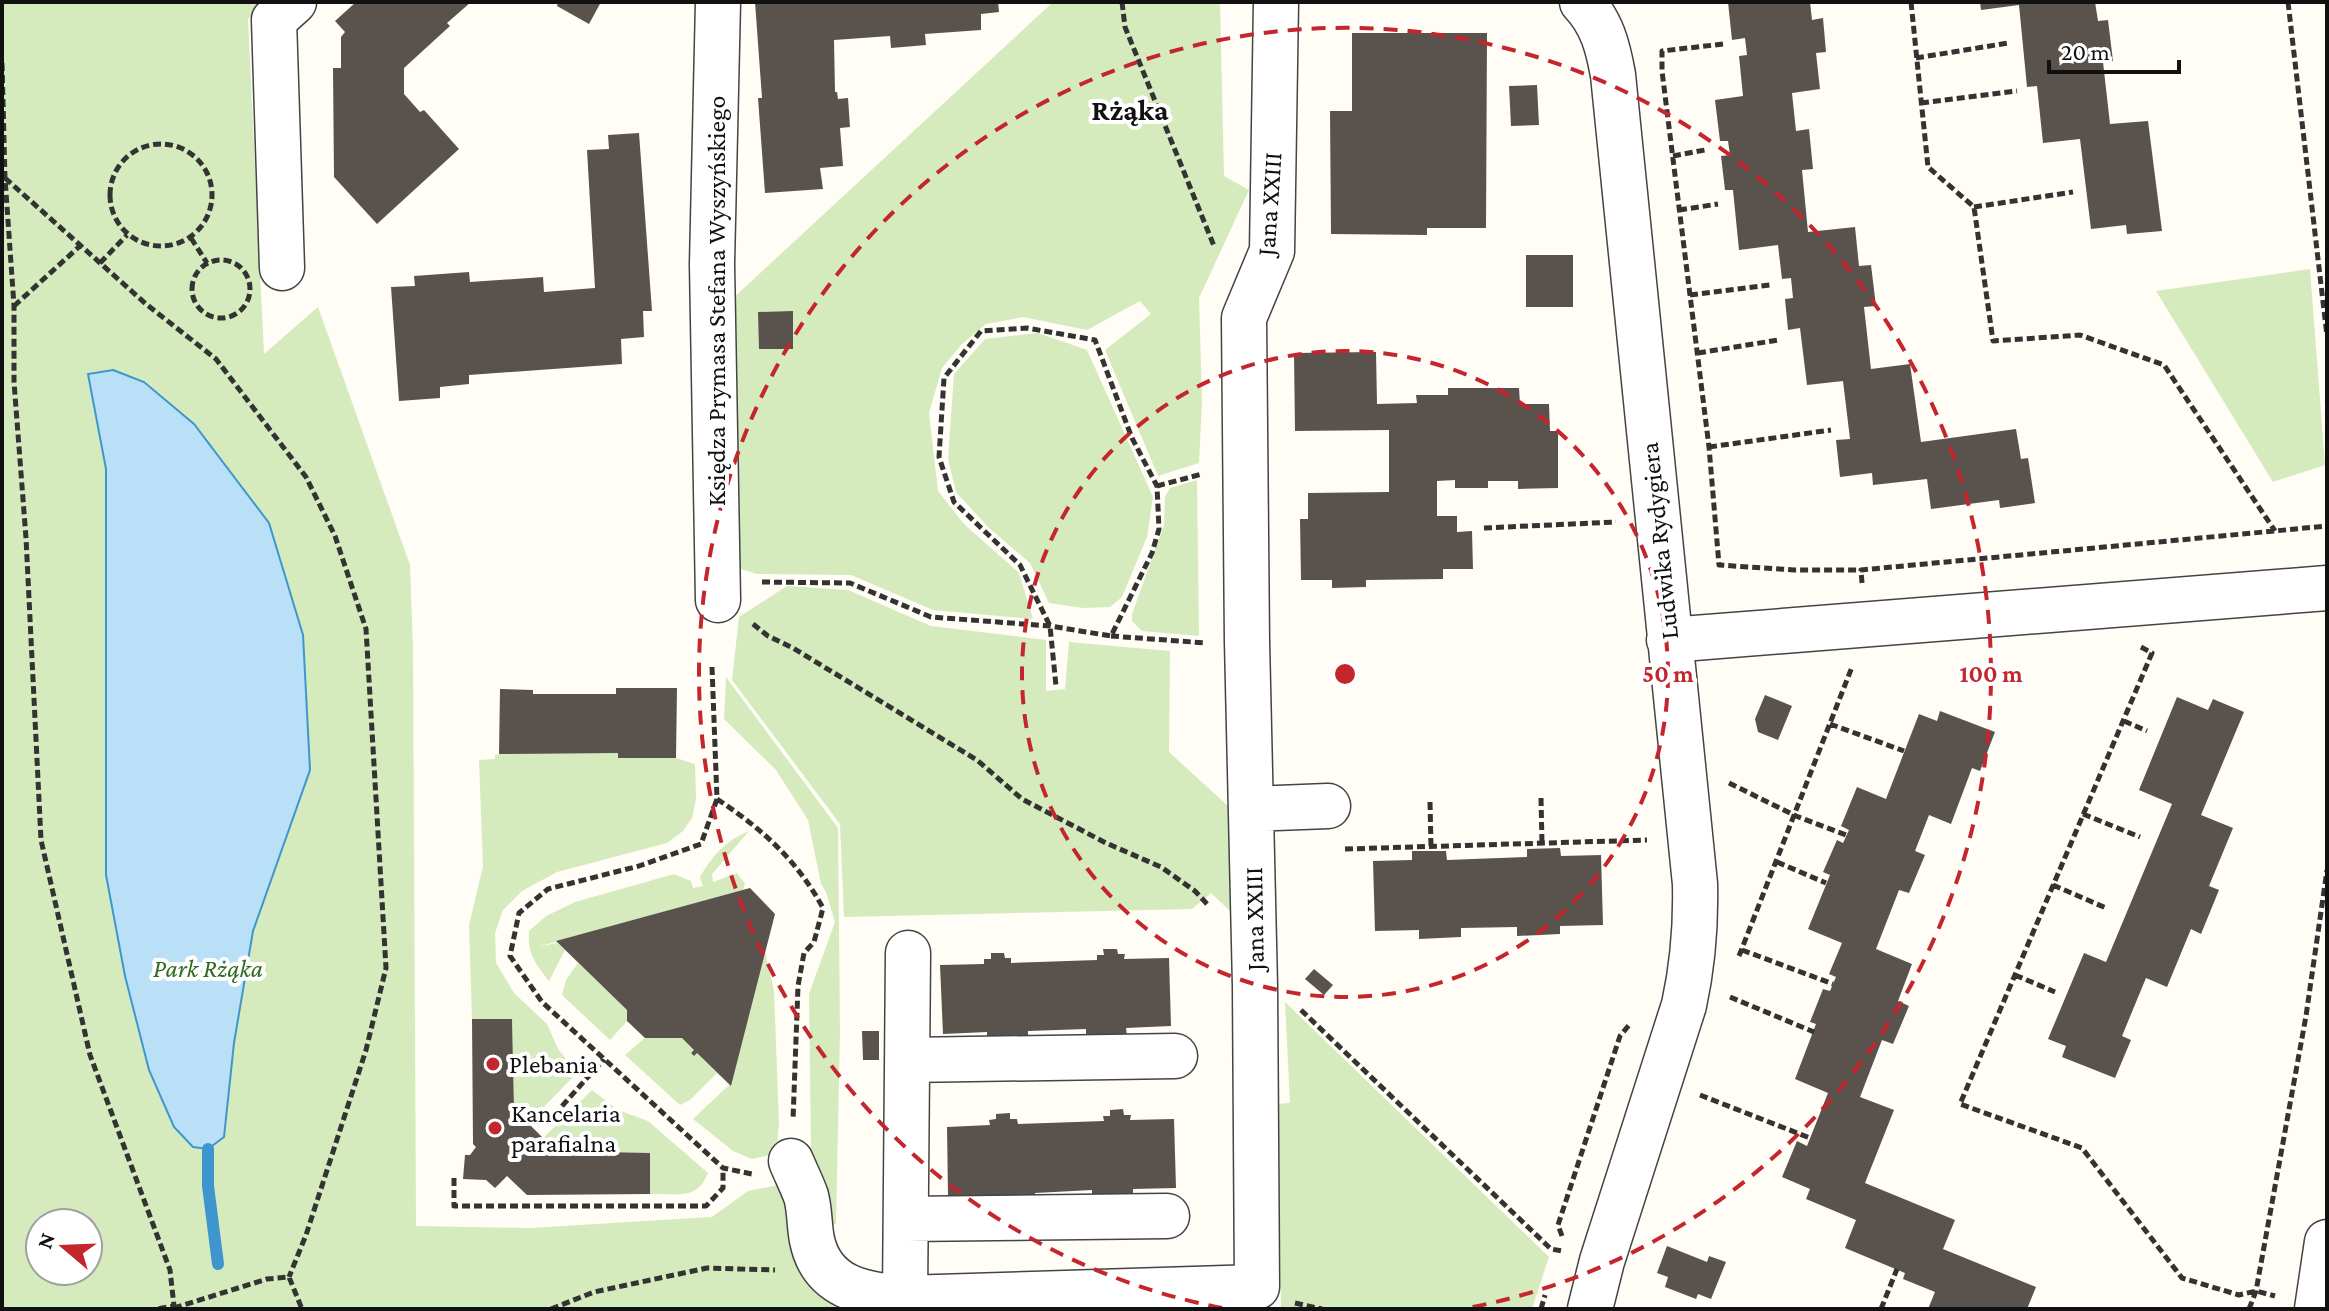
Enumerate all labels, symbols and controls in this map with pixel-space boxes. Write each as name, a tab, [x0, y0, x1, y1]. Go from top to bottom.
scale bar	[2049, 24, 2179, 74]
text: 20 m	[2061, 38, 2110, 65]
district label: Rżąka	[1091, 93, 1169, 126]
street label: Księdza Prymasa Stefana Wyszyńskiego	[702, 96, 731, 506]
street label: Jana XXIII	[1251, 151, 1288, 259]
street label: Ludwika Rydygiera	[1635, 441, 1684, 641]
centre of rings	[1331, 660, 1359, 688]
text: 50 m	[1642, 660, 1694, 687]
text: 100 m	[1959, 660, 2023, 687]
street label: Jana XXIII	[1239, 867, 1270, 973]
park label: Park Rżąka	[153, 954, 263, 983]
place label: Plebania	[509, 1050, 598, 1079]
marker: Plebania	[484, 1055, 502, 1073]
place label: Kancelaria parafialna	[511, 1099, 621, 1158]
marker: Kancelaria parafialna	[486, 1119, 504, 1137]
north arrow	[24, 1207, 104, 1287]
text: N	[31, 1229, 60, 1252]

